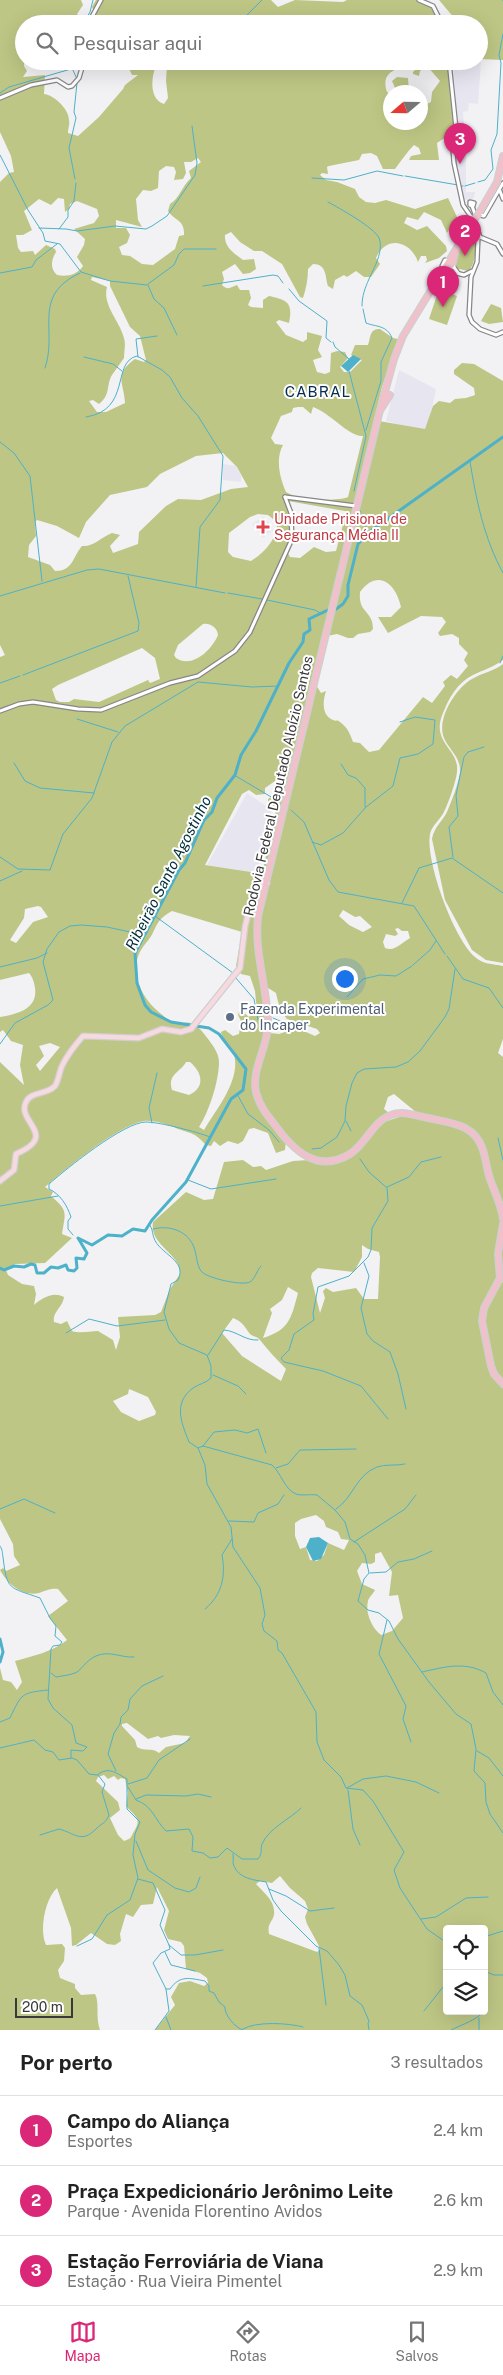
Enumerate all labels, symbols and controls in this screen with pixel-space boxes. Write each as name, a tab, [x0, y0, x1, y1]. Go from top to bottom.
search box	[15, 15, 488, 70]
icon: search	[33, 29, 61, 57]
text: Pesquisar aqui	[73, 32, 202, 54]
north arrow	[383, 85, 428, 130]
pin: 3	[444, 123, 476, 164]
pin: 2	[449, 215, 481, 256]
pin: 1	[427, 266, 459, 307]
district label: CABRAL	[285, 383, 351, 400]
place label: Unidade Prisional de Segurança Média II	[274, 511, 407, 543]
marker: Unidade Prisional de Segurança Média II	[256, 520, 270, 534]
street label: Rodovia Federal Deputado Aloízio Santos	[240, 654, 316, 918]
water label: Ribeirão Santo Agostinho	[122, 793, 214, 953]
your location	[332, 966, 358, 992]
place label: Fazenda Experimental do Incaper	[240, 1001, 385, 1033]
marker: Fazenda Experimental do Incaper	[224, 1011, 236, 1023]
map controls	[443, 1925, 488, 2015]
button: locate	[443, 1925, 488, 1970]
button: layers	[443, 1970, 488, 2015]
scale bar	[15, 1995, 72, 2018]
text: 200 m	[22, 1999, 63, 2015]
text: Por perto	[20, 2050, 113, 2075]
text: 3 resultados	[391, 2053, 483, 2072]
text: Campo do Aliança	[67, 2110, 230, 2132]
text: 1	[33, 2121, 39, 2140]
text: 2.4 km	[433, 2121, 483, 2140]
text: Esportes	[67, 2132, 133, 2151]
text: Praça Expedicionário Jerônimo Leite	[67, 2180, 393, 2202]
text: 2	[31, 2191, 41, 2210]
text: 2.6 km	[433, 2191, 483, 2210]
text: Parque · Avenida Florentino Avidos	[67, 2202, 322, 2221]
text: Estação Ferroviária de Viana	[67, 2250, 324, 2272]
text: 3	[31, 2261, 41, 2280]
text: 2.9 km	[433, 2261, 483, 2280]
text: Estação · Rua Vieira Pimentel	[67, 2272, 282, 2291]
tab: Mapa	[64, 2318, 101, 2364]
tab: Rotas	[230, 2318, 267, 2364]
tab: Salvos	[396, 2318, 438, 2364]

